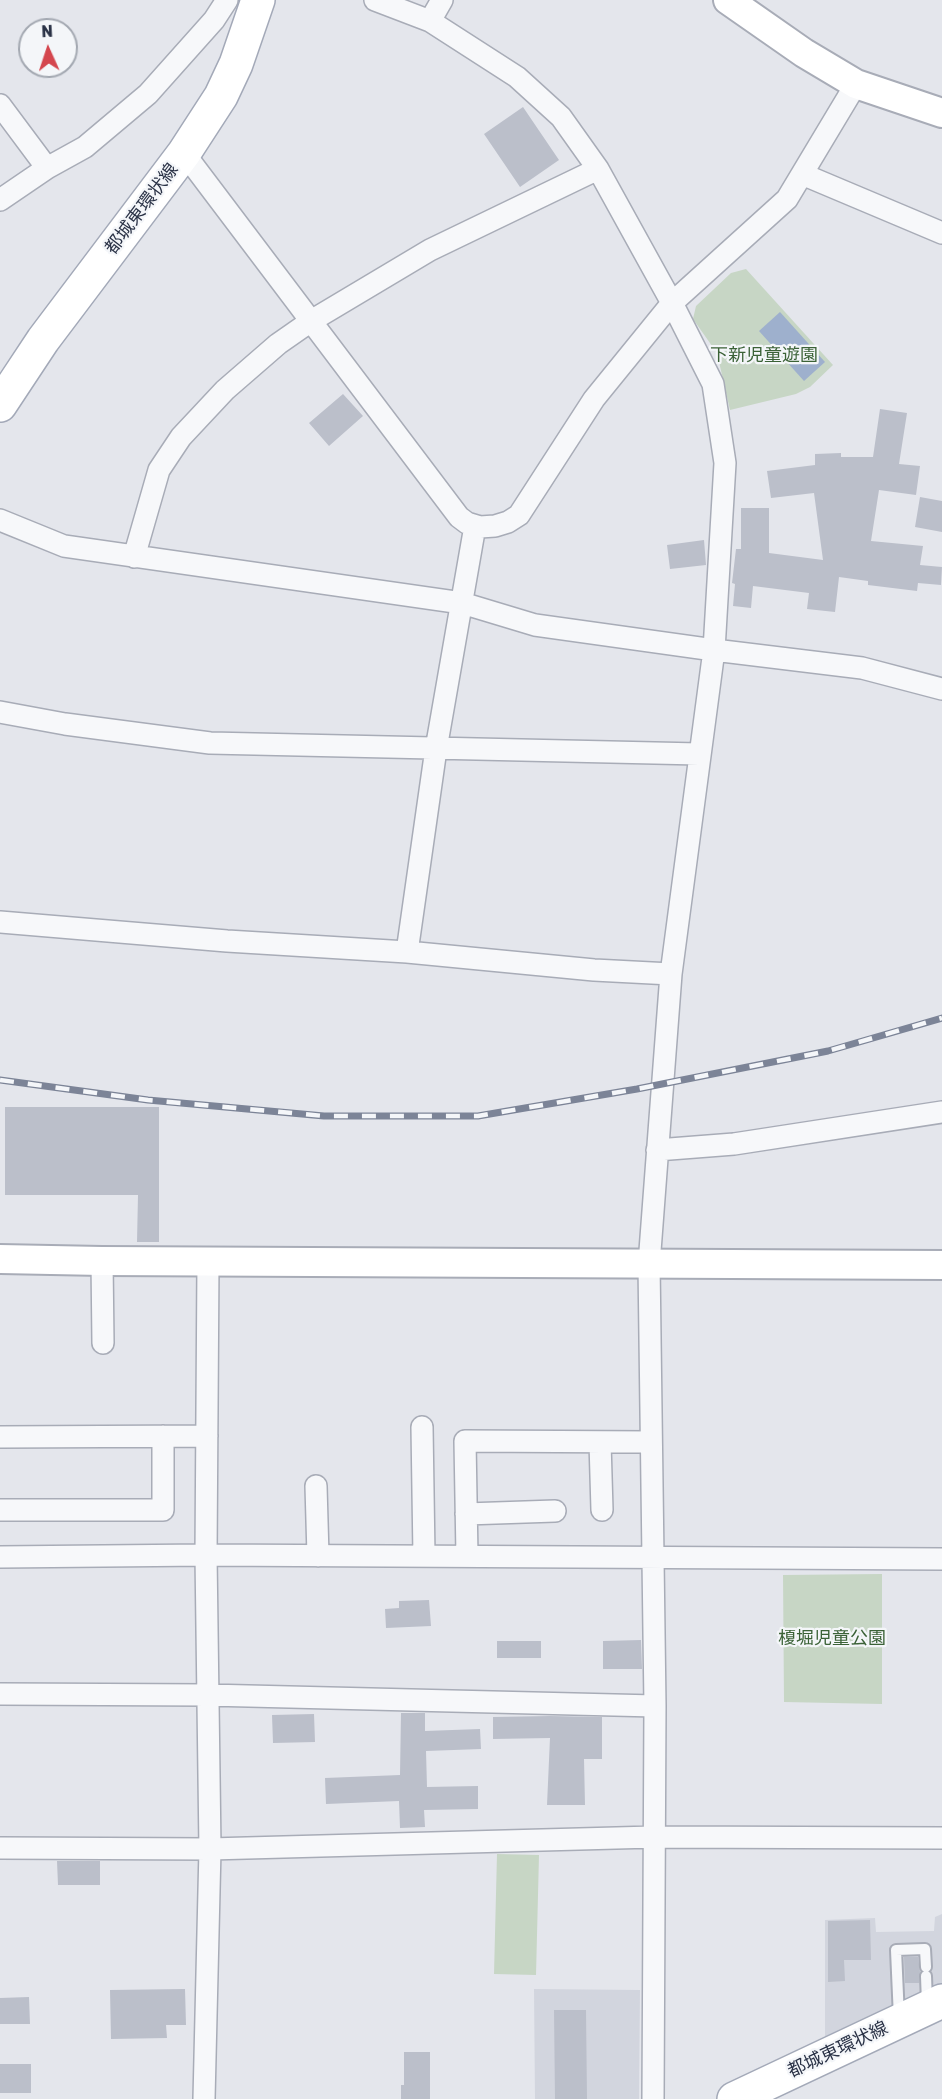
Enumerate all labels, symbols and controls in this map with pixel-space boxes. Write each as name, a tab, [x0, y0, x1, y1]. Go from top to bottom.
north arrow	[18, 18, 78, 78]
text: N	[41, 22, 53, 41]
street label: 都城東環状線	[101, 159, 183, 259]
park label: 下新児童遊園	[710, 345, 818, 367]
park label: 榎堀児童公園	[778, 1628, 886, 1650]
street label: 都城東環状線	[784, 2017, 892, 2083]

